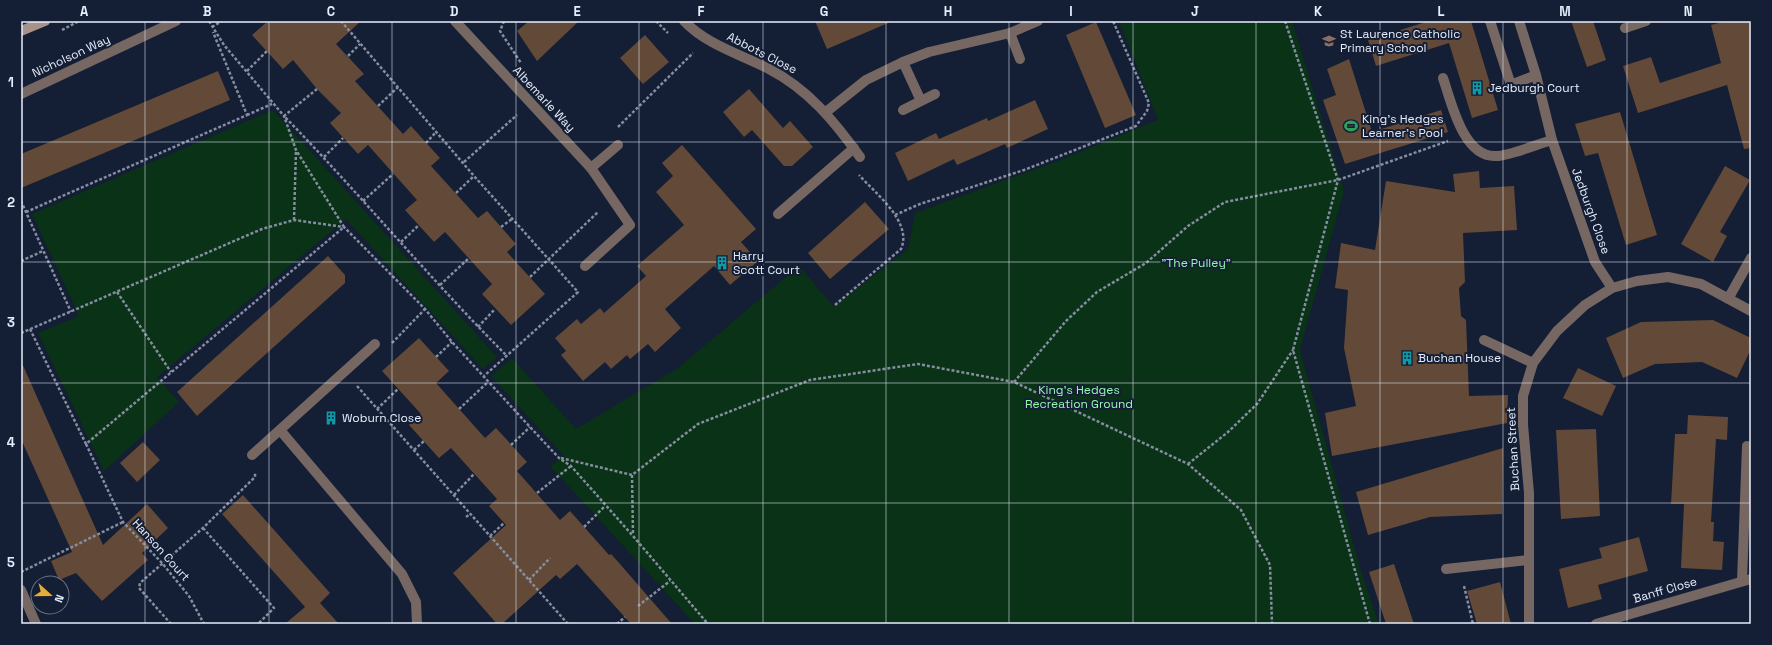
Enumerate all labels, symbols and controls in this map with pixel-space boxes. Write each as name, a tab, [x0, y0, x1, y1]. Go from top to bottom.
text: A	[80, 3, 89, 20]
text: B	[203, 3, 212, 20]
text: C	[327, 3, 335, 20]
text: D	[450, 3, 459, 20]
text: E	[573, 3, 581, 20]
text: F	[698, 3, 705, 20]
text: G	[820, 3, 828, 20]
text: H	[944, 3, 952, 20]
text: I	[1069, 3, 1073, 20]
text: J	[1191, 3, 1199, 20]
text: K	[1314, 3, 1323, 20]
text: L	[1437, 3, 1445, 20]
text: M	[1559, 3, 1571, 20]
text: N	[1684, 3, 1692, 20]
place label: St Laurence Catholic Primary School	[1340, 26, 1460, 56]
street label: Abbots Close	[724, 28, 800, 78]
street label: Nicholson Way	[29, 31, 113, 81]
school or university icon: St Laurence Catholic Primary School	[1321, 33, 1337, 49]
street label: Albemarle Way	[509, 63, 579, 135]
text: 1	[8, 74, 14, 91]
building icon: Jedburgh Court	[1469, 80, 1485, 96]
place label: Jedburgh Court	[1488, 80, 1580, 96]
place label: King's Hedges Learner's Pool	[1362, 111, 1444, 141]
sports icon: King's Hedges Learner's Pool	[1343, 118, 1359, 134]
street label: Jedburgh Close	[1568, 166, 1614, 256]
text: 2	[7, 194, 15, 211]
place label: Harry Scott Court	[733, 248, 800, 278]
building icon: Harry Scott Court	[714, 255, 730, 271]
park label: "The Pulley"	[1161, 255, 1231, 271]
text: 3	[7, 314, 15, 331]
building icon: Buchan House	[1399, 350, 1415, 366]
place label: Buchan House	[1418, 350, 1501, 366]
park label: King's Hedges Recreation Ground	[1025, 382, 1133, 412]
street label: Buchan Street	[1503, 407, 1523, 491]
building icon: Woburn Close	[323, 410, 339, 426]
place label: Woburn Close	[342, 410, 421, 426]
text: 4	[7, 434, 15, 451]
street label: Hanson Court	[129, 515, 193, 585]
text: 5	[7, 554, 15, 571]
street label: Banff Close	[1631, 573, 1699, 607]
north arrow	[30, 575, 70, 615]
text: N	[51, 593, 67, 605]

